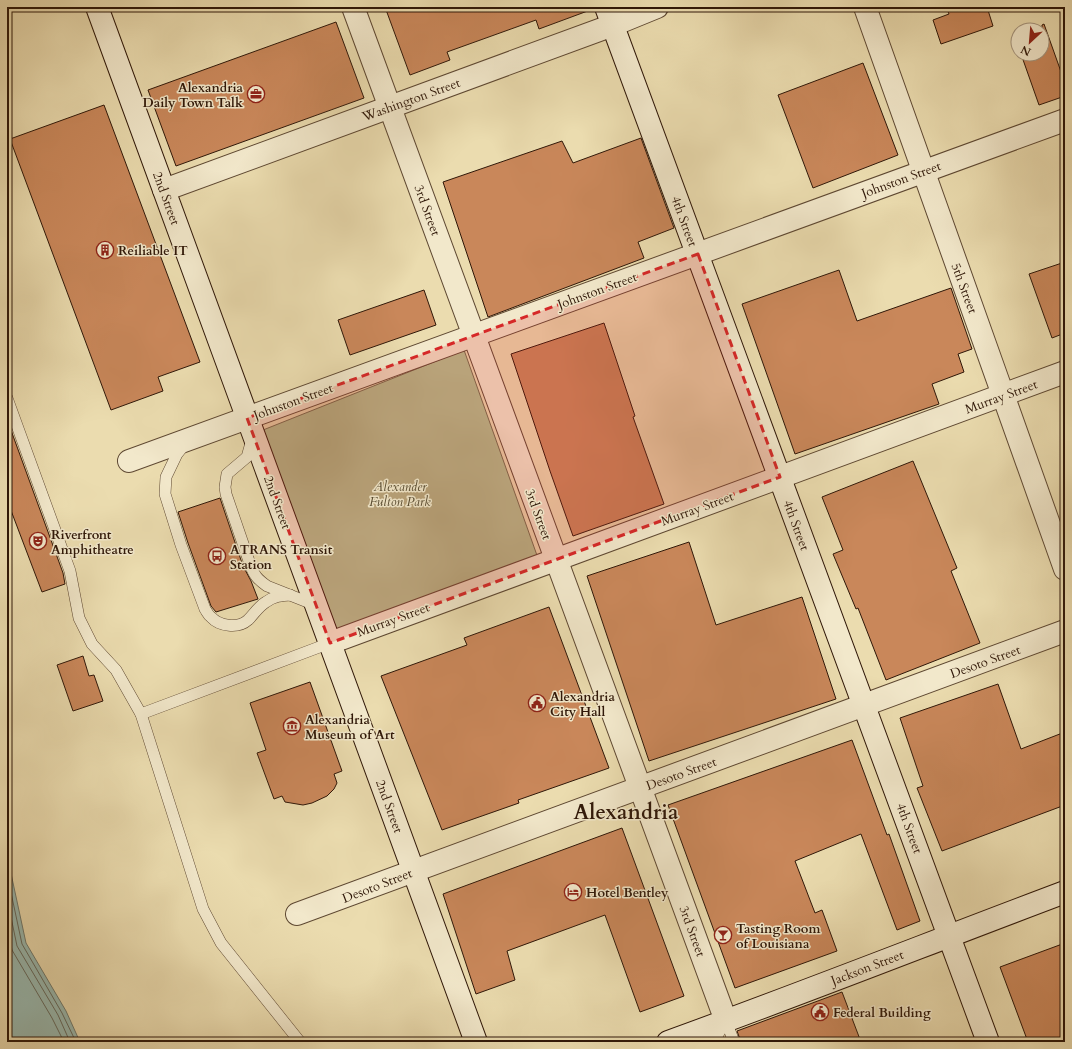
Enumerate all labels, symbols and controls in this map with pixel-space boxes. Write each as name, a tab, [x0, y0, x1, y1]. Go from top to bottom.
north arrow	[1010, 22, 1050, 62]
text: N	[1018, 42, 1033, 59]
street label: Washington Street	[359, 74, 463, 126]
place label: Alexandria Daily Town Talk	[143, 79, 244, 112]
office icon: Alexandria Daily Town Talk	[246, 84, 266, 104]
street label: Johnston Street	[857, 157, 944, 203]
street label: 2nd Street	[148, 169, 184, 228]
street label: 3rd Street	[410, 182, 445, 238]
street label: 4th Street	[667, 194, 702, 249]
building icon: Reiliable IT	[95, 240, 115, 260]
place label: Reiliable IT	[118, 242, 188, 260]
street label: 5th Street	[947, 261, 982, 316]
street label: Johnston Street	[553, 268, 640, 314]
street label: Murray Street	[962, 375, 1040, 418]
street label: Johnston Street	[249, 379, 336, 425]
street label: 2nd Street	[259, 473, 295, 532]
park label: Alexander Fulton Park	[369, 478, 431, 511]
street label: 3rd Street	[521, 486, 556, 542]
street label: Murray Street	[658, 487, 736, 530]
street label: 4th Street	[779, 498, 814, 553]
place label: Riverfront Amphitheatre	[51, 526, 134, 559]
theatre icon: Riverfront Amphitheatre	[28, 531, 48, 551]
place label: ATRANS Transit Station	[230, 541, 333, 574]
bus stop icon: ATRANS Transit Station	[207, 546, 227, 566]
street label: Murray Street	[354, 598, 432, 641]
street label: Desoto Street	[948, 641, 1023, 683]
place label: Alexandria City Hall	[550, 688, 615, 721]
public building icon: Alexandria City Hall	[527, 693, 547, 713]
place label: Alexandria Museum of Art	[305, 711, 395, 744]
museum icon: Alexandria Museum of Art	[282, 716, 302, 736]
street label: Desoto Street	[644, 753, 719, 795]
street label: 2nd Street	[371, 777, 407, 836]
district label: Alexandria	[574, 798, 679, 827]
street label: 4th Street	[892, 801, 927, 856]
street label: Desoto Street	[340, 864, 415, 908]
hotel icon: Hotel Bentley	[563, 882, 583, 902]
place label: Hotel Bentley	[586, 884, 669, 902]
street label: 3rd Street	[675, 903, 710, 959]
place label: Tasting Room of Louisiana	[736, 920, 820, 953]
bar icon: Tasting Room of Louisiana	[713, 925, 733, 945]
street label: Jackson Street	[827, 946, 906, 991]
public building icon: Federal Building	[810, 1002, 830, 1022]
place label: Federal Building	[833, 1004, 931, 1022]

